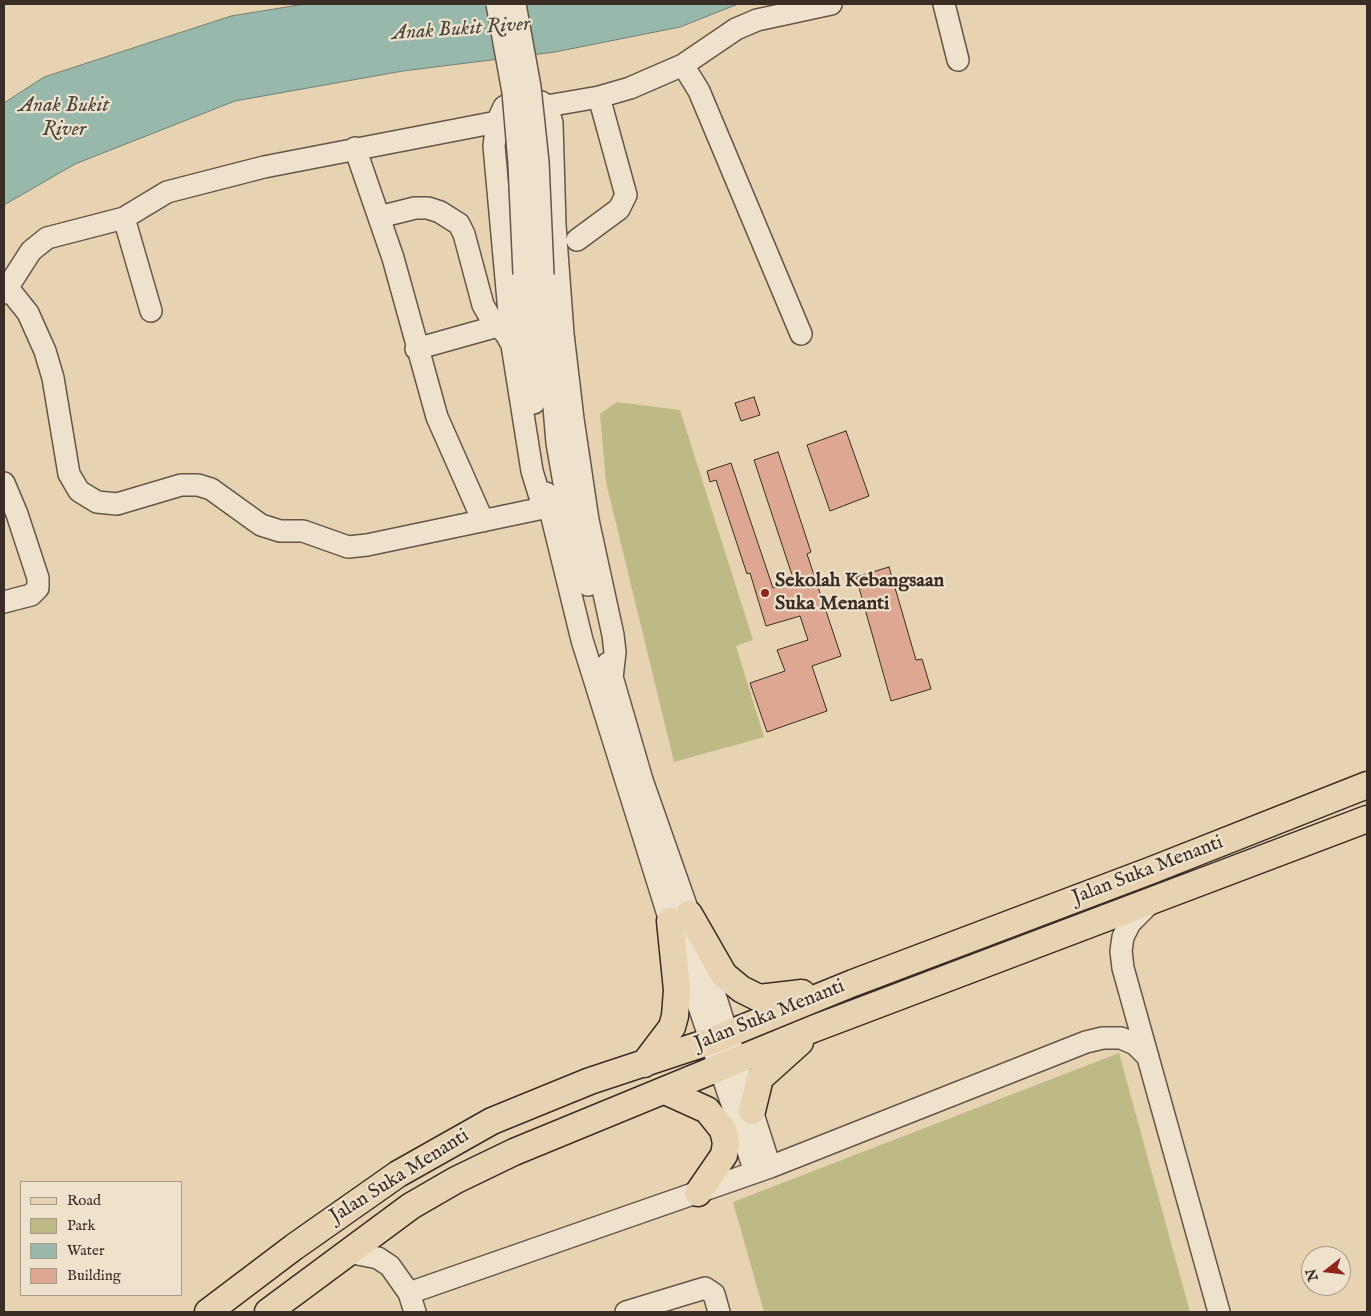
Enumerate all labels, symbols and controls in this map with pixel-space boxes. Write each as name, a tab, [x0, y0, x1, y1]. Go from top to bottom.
water label: Anak Bukit River	[391, 13, 531, 47]
water label: Anak Bukit River	[19, 94, 109, 144]
place label: Sekolah Kebangsaan Suka Menanti	[775, 570, 944, 617]
marker: Sekolah Kebangsaan Suka Menanti	[759, 587, 771, 599]
street label: Jalan Suka Menanti	[1069, 831, 1227, 911]
street label: Jalan Suka Menanti	[691, 975, 849, 1057]
street label: Jalan Suka Menanti	[326, 1125, 474, 1229]
legend	[20, 1181, 182, 1296]
text: Road	[67, 1191, 101, 1210]
text: Park	[67, 1216, 96, 1235]
text: Water	[67, 1241, 104, 1260]
north arrow	[1301, 1246, 1351, 1296]
text: Building	[67, 1266, 121, 1285]
text: N	[1302, 1267, 1323, 1283]

